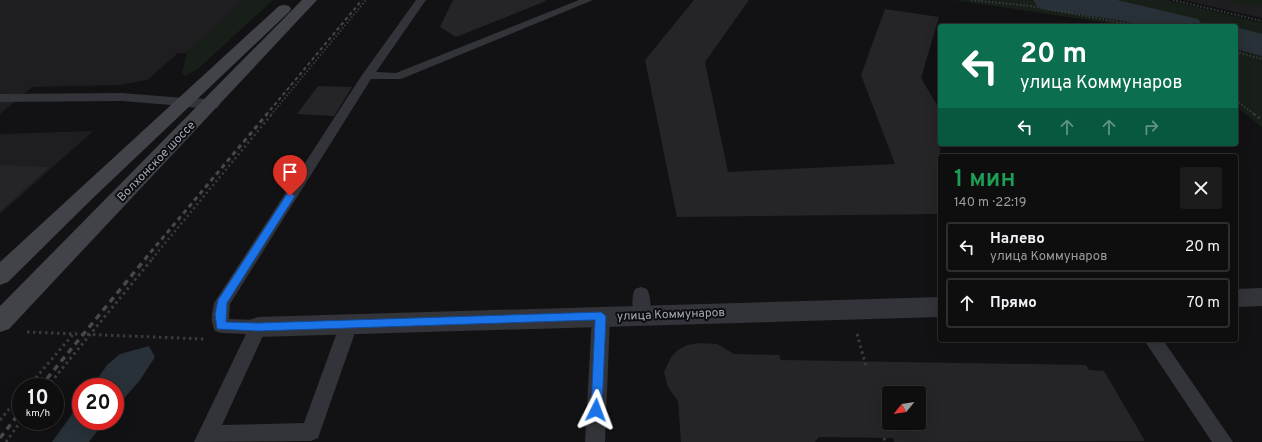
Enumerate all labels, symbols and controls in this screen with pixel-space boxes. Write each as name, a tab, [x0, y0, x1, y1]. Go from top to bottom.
text: 20 m	[1020, 37, 1087, 73]
icon: left	[954, 40, 1006, 92]
text: улица Коммунаров	[1020, 72, 1183, 95]
icon: left	[1014, 116, 1036, 138]
icon: ahead	[1056, 116, 1078, 138]
icon: ahead	[1098, 116, 1120, 138]
icon: right	[1140, 116, 1162, 138]
street label: Волхонское шоссе	[114, 118, 199, 205]
pin	[273, 155, 307, 196]
icon: arrive	[279, 161, 301, 183]
text: 1 мин	[954, 165, 1015, 195]
button: close	[1180, 167, 1222, 209]
text: 140 m · 22:19	[954, 195, 1027, 211]
text: Налево	[990, 230, 1045, 249]
icon: left	[956, 236, 978, 258]
text: 20 m	[1185, 238, 1220, 257]
text: улица Коммунаров	[990, 249, 1107, 265]
icon: ahead	[956, 292, 978, 314]
text: Прямо	[990, 294, 1037, 313]
text: 70 m	[1187, 294, 1220, 313]
street label: улица Коммунаров	[617, 305, 725, 325]
speed limit sign: 20	[72, 378, 124, 430]
text: 10	[27, 386, 49, 412]
north arrow	[882, 386, 926, 430]
map controls	[882, 386, 926, 430]
position arrow	[575, 389, 617, 431]
text: km/h	[26, 407, 50, 420]

